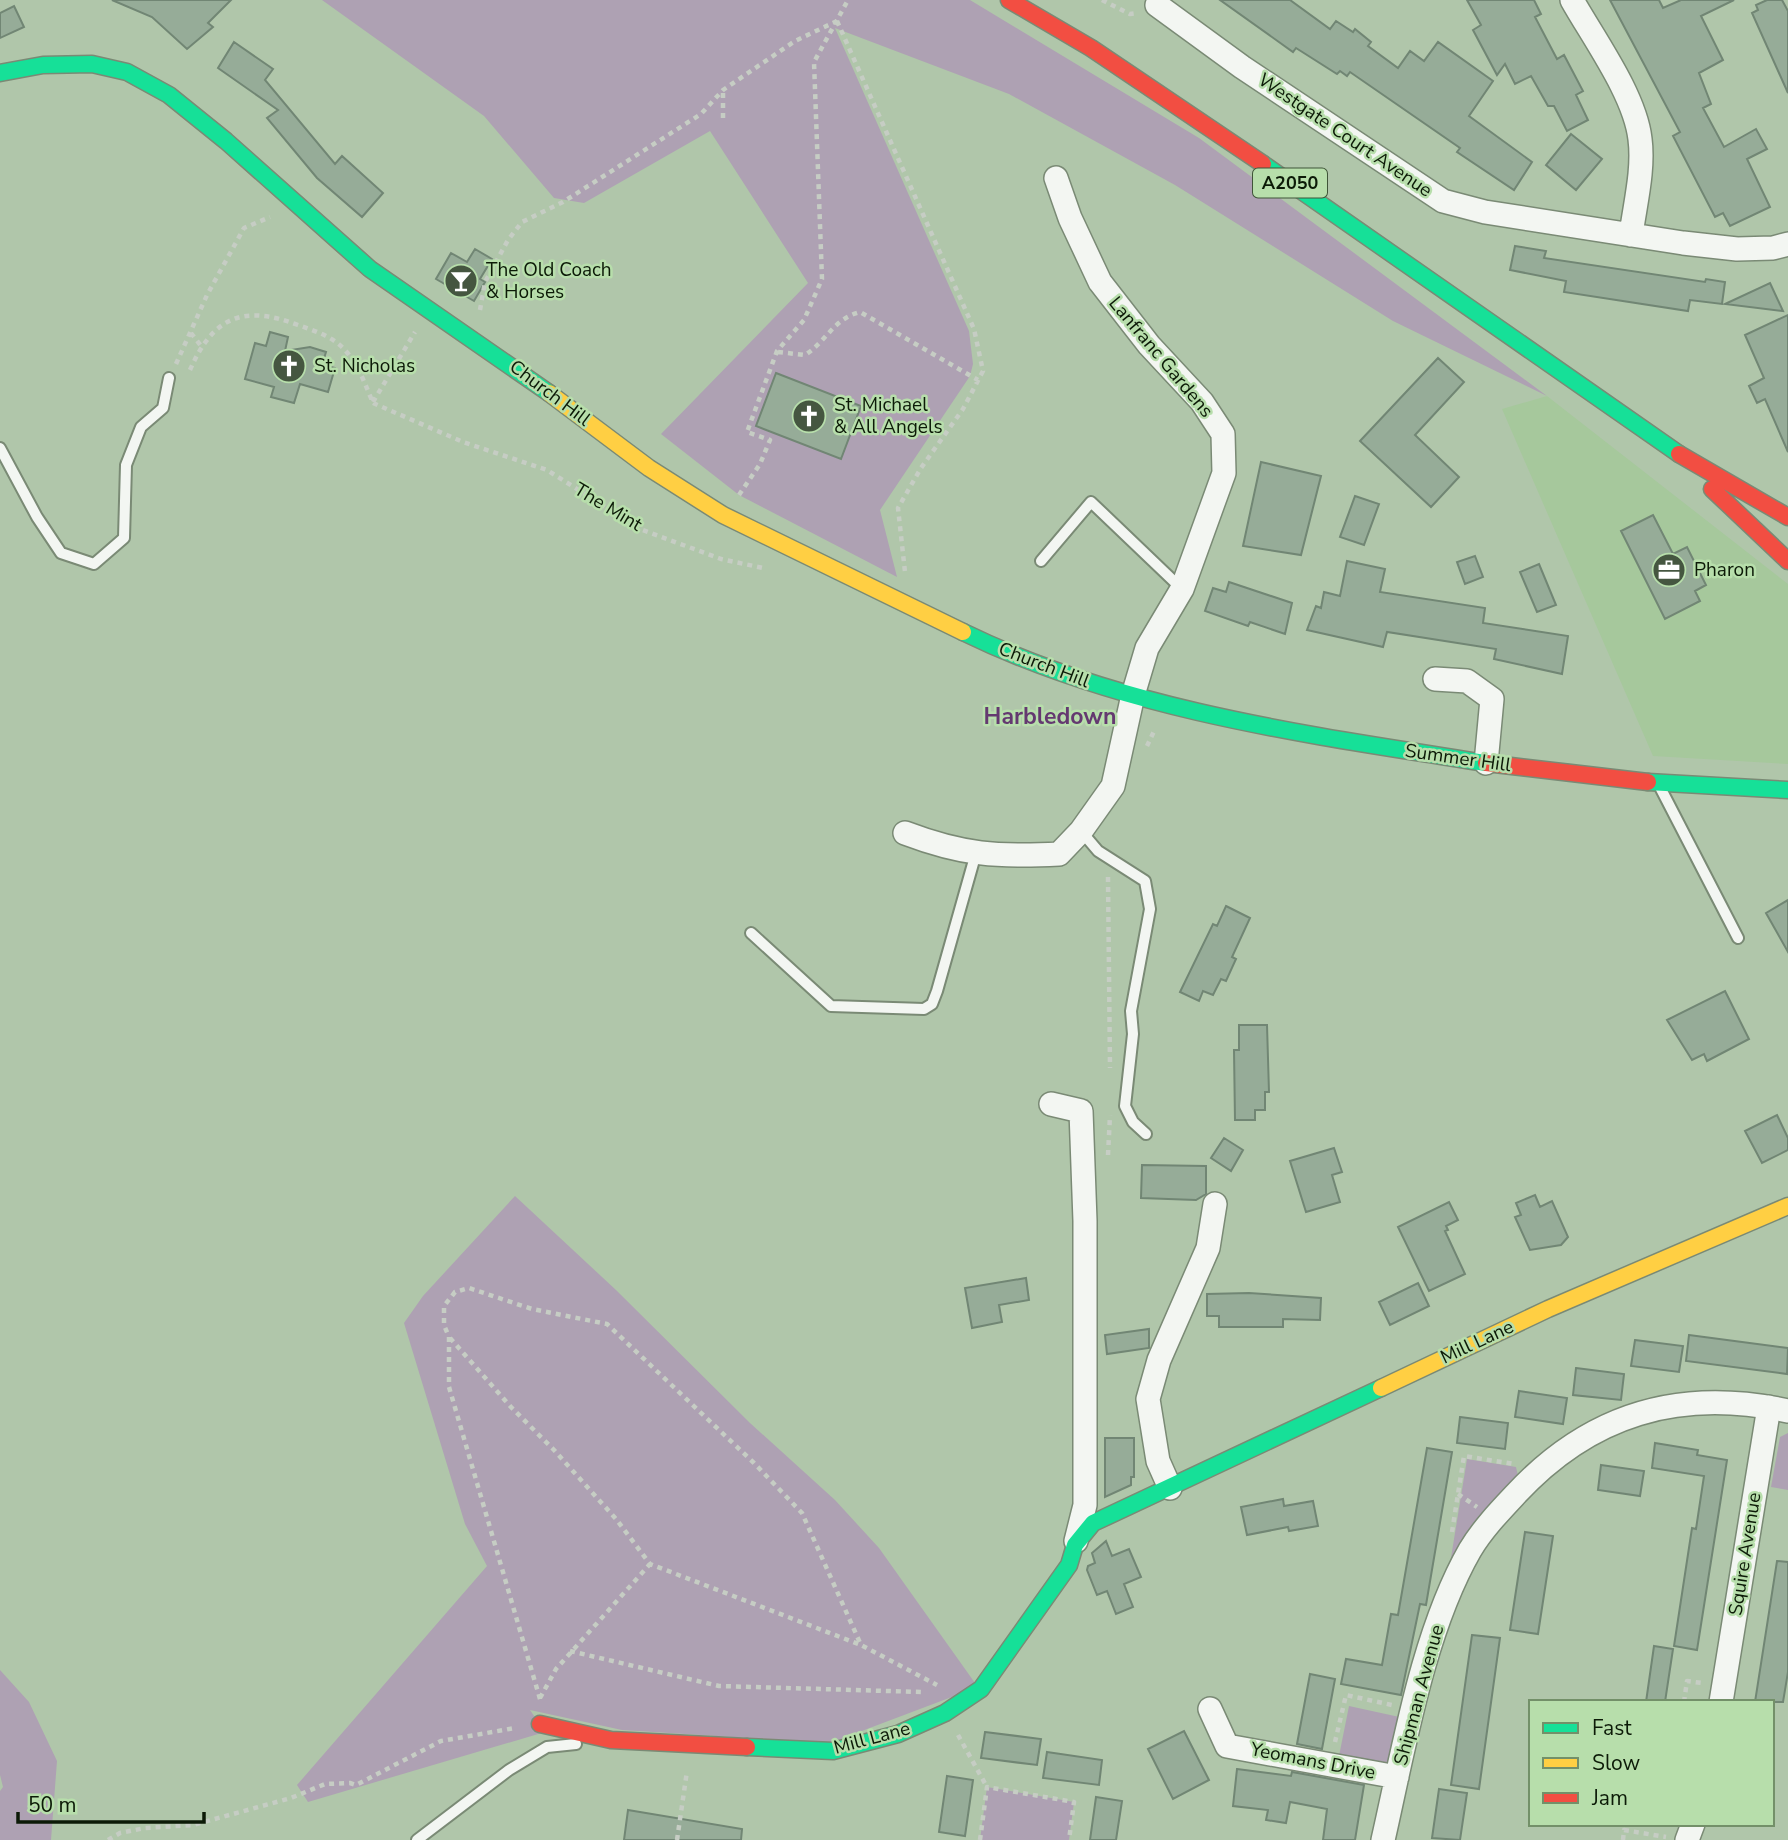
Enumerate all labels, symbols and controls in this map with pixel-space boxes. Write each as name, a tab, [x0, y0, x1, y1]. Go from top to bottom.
street label: Westgate Court Avenue	[1253, 67, 1437, 203]
road number: A2050	[1253, 168, 1327, 198]
place label: The Old Coach & Horses	[486, 257, 612, 305]
bar icon: The Old Coach & Horses	[442, 262, 480, 300]
street label: Lanfranc Gardens	[1103, 291, 1219, 423]
church icon: St. Nicholas	[270, 347, 308, 385]
place label: St. Nicholas	[314, 353, 415, 379]
street label: Church Hill	[504, 354, 596, 432]
place label: St. Michael & All Angels	[834, 392, 943, 440]
church icon: St. Michael & All Angels	[790, 397, 828, 435]
street label: The Mint	[569, 476, 647, 538]
office icon: Pharon	[1650, 551, 1688, 589]
place label: Pharon	[1694, 557, 1755, 583]
street label: Church Hill	[995, 636, 1094, 694]
district label: Harbledown	[984, 701, 1116, 732]
street label: Summer Hill	[1403, 738, 1513, 778]
street label: Mill Lane	[1436, 1314, 1518, 1370]
street label: Squire Avenue	[1722, 1491, 1768, 1617]
street label: Shipman Avenue	[1388, 1622, 1450, 1768]
legend	[1529, 1700, 1774, 1826]
text: Fast	[1592, 1714, 1632, 1742]
street label: Mill Lane	[831, 1715, 913, 1761]
street label: Yeomans Drive	[1247, 1736, 1378, 1786]
text: Slow	[1592, 1749, 1641, 1777]
scale bar	[18, 1780, 203, 1824]
text: Jam	[1591, 1784, 1628, 1812]
text: 50 m	[28, 1791, 77, 1819]

